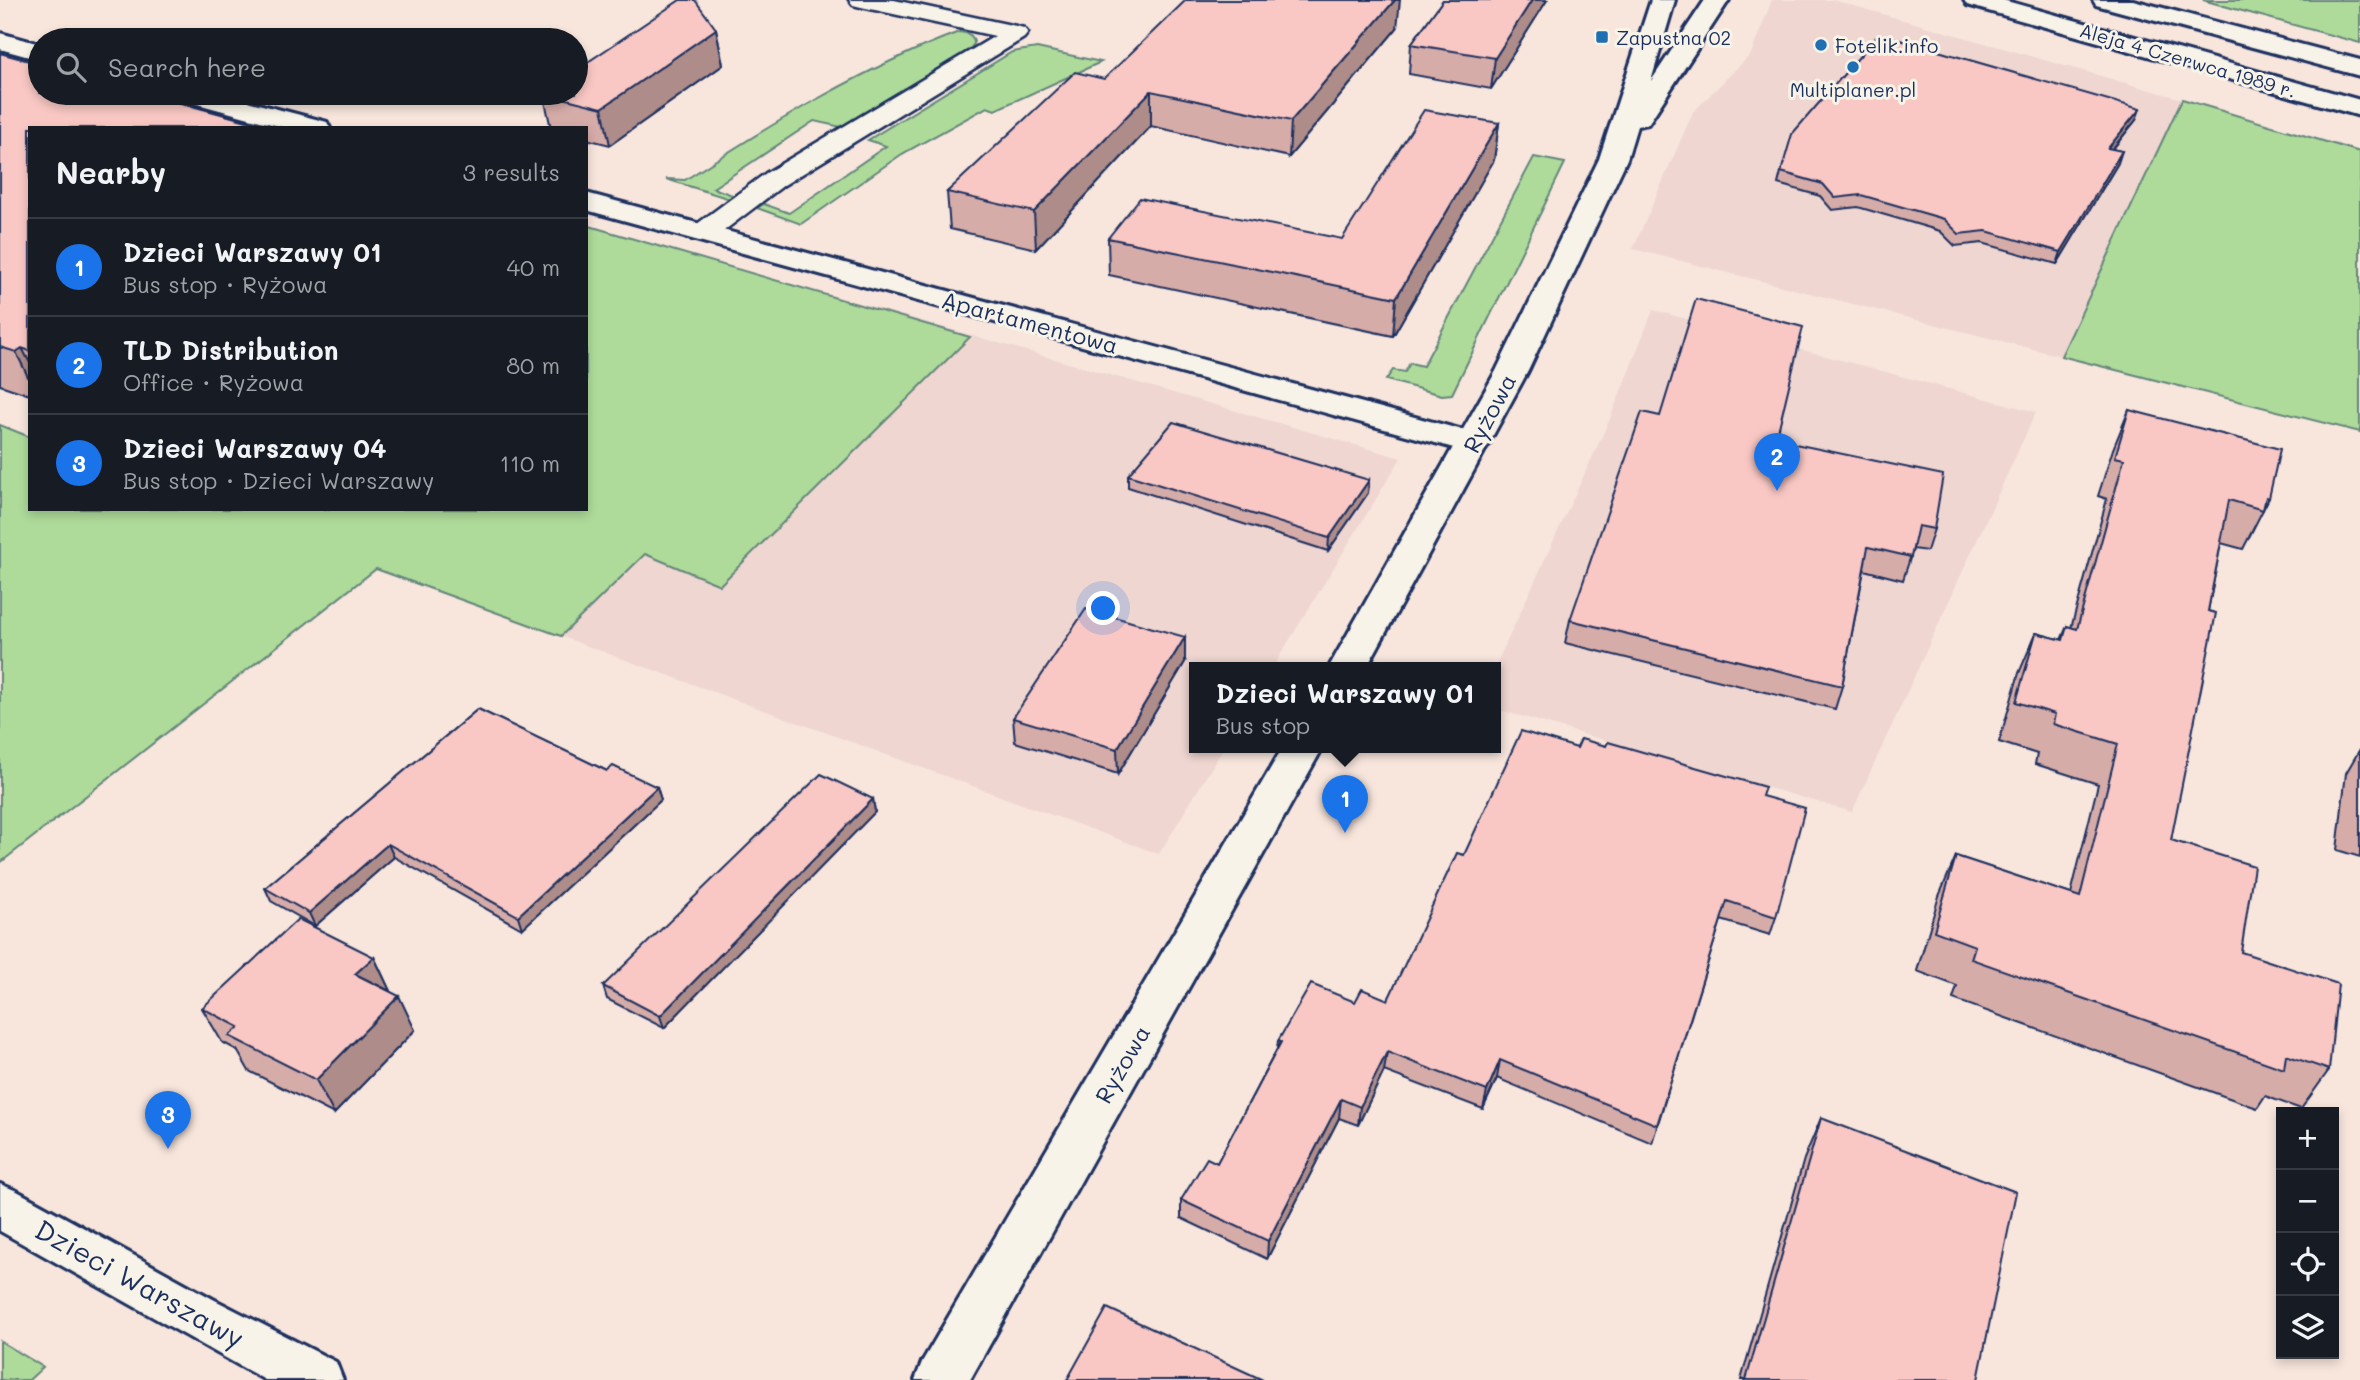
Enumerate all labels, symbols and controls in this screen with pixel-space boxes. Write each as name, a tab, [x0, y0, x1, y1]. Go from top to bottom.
street label: Aleja 4 Czerwca 1989 r.	[2077, 17, 2299, 103]
place label: Zapustna 02	[1616, 25, 1731, 50]
search box	[28, 28, 588, 105]
marker: Zapustna 02	[1594, 29, 1610, 45]
place label: Fotelik.info	[1835, 33, 1938, 58]
marker: Fotelik.info	[1813, 37, 1829, 53]
icon: search	[52, 48, 90, 86]
text: Search here	[108, 50, 266, 84]
marker: Multiplaner.pl	[1845, 59, 1861, 75]
place label: Multiplaner.pl	[1790, 77, 1916, 102]
text: Nearby	[56, 152, 166, 192]
text: 3 results	[463, 157, 560, 187]
text: Dzieci Warszawy 01	[123, 235, 381, 269]
text: 1	[74, 252, 84, 282]
text: 40 m	[507, 252, 560, 282]
text: Bus stop · Ryżowa	[123, 269, 328, 299]
street label: Apartamentowa	[938, 284, 1122, 360]
text: TLD Distribution	[123, 333, 338, 367]
text: 2	[73, 350, 85, 380]
text: 80 m	[506, 350, 560, 380]
text: Office · Ryżowa	[123, 367, 304, 397]
street label: Ryżowa	[1456, 368, 1522, 458]
text: Dzieci Warszawy 04	[123, 431, 386, 465]
pin: 2	[1754, 433, 1800, 491]
text: 3	[72, 448, 86, 478]
text: 110 m	[500, 448, 560, 478]
text: Bus stop · Dzieci Warszawy	[123, 465, 434, 495]
your location	[1086, 591, 1120, 625]
popup	[1189, 662, 1501, 753]
text: Dzieci Warszawy 01	[1216, 676, 1474, 710]
text: Bus stop	[1216, 710, 1310, 740]
pin: 1	[1322, 775, 1368, 833]
street label: Ryżowa	[1088, 1020, 1156, 1108]
pin: 3	[145, 1091, 191, 1149]
map controls	[2276, 1107, 2339, 1359]
button: +	[2276, 1107, 2339, 1170]
button: −	[2276, 1170, 2339, 1233]
street label: Dzieci Warszawy	[29, 1211, 251, 1355]
button: locate	[2276, 1233, 2339, 1296]
button: layers	[2276, 1296, 2339, 1359]

